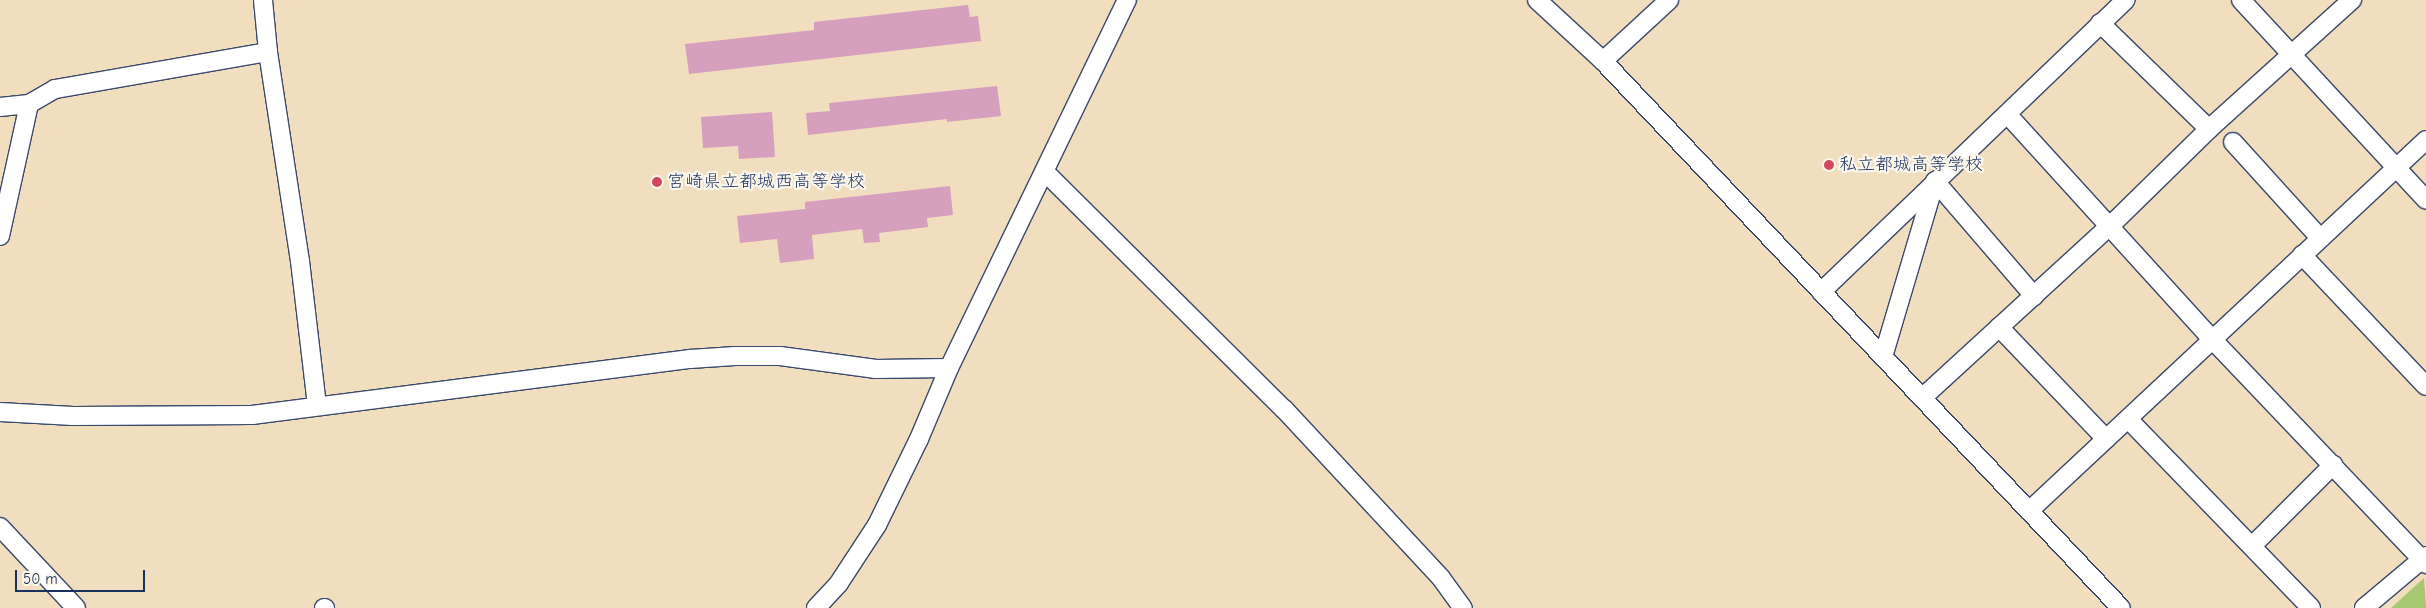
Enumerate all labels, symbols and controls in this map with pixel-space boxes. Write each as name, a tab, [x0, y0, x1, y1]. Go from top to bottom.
place label: 私立都城高等学校	[1839, 154, 1983, 176]
marker: 私立都城高等学校	[1823, 159, 1835, 171]
place label: 宮崎県立都城西高等学校	[667, 171, 865, 193]
marker: 宮崎県立都城西高等学校	[651, 176, 663, 188]
scale bar	[18, 560, 148, 592]
text: 50 m	[23, 570, 58, 588]

